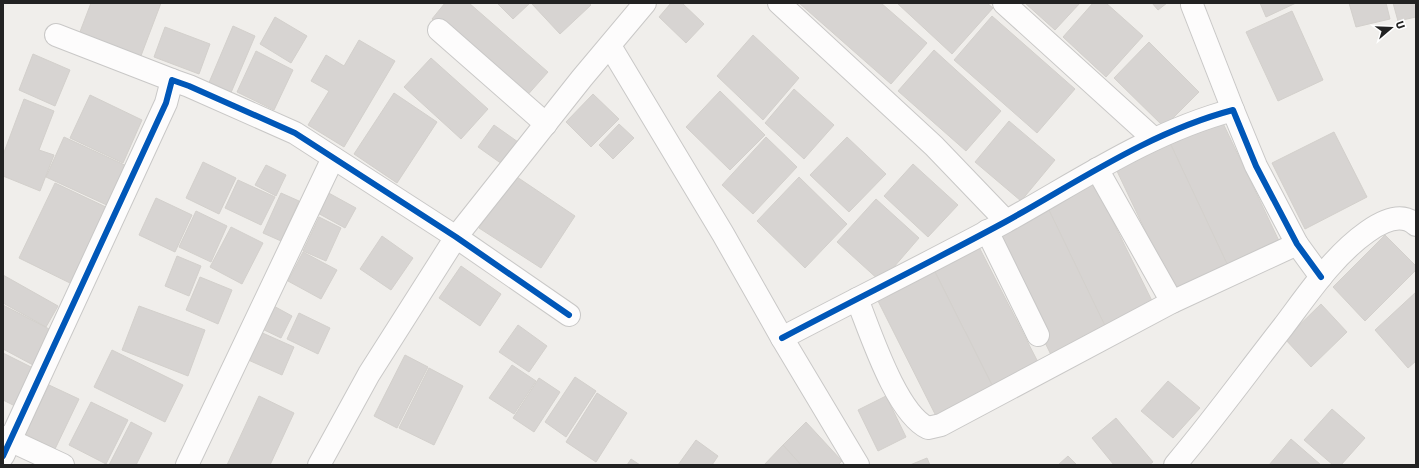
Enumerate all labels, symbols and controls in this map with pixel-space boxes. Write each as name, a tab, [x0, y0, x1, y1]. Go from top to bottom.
north arrow	[1371, 8, 1411, 48]
text: U	[1392, 18, 1409, 31]

